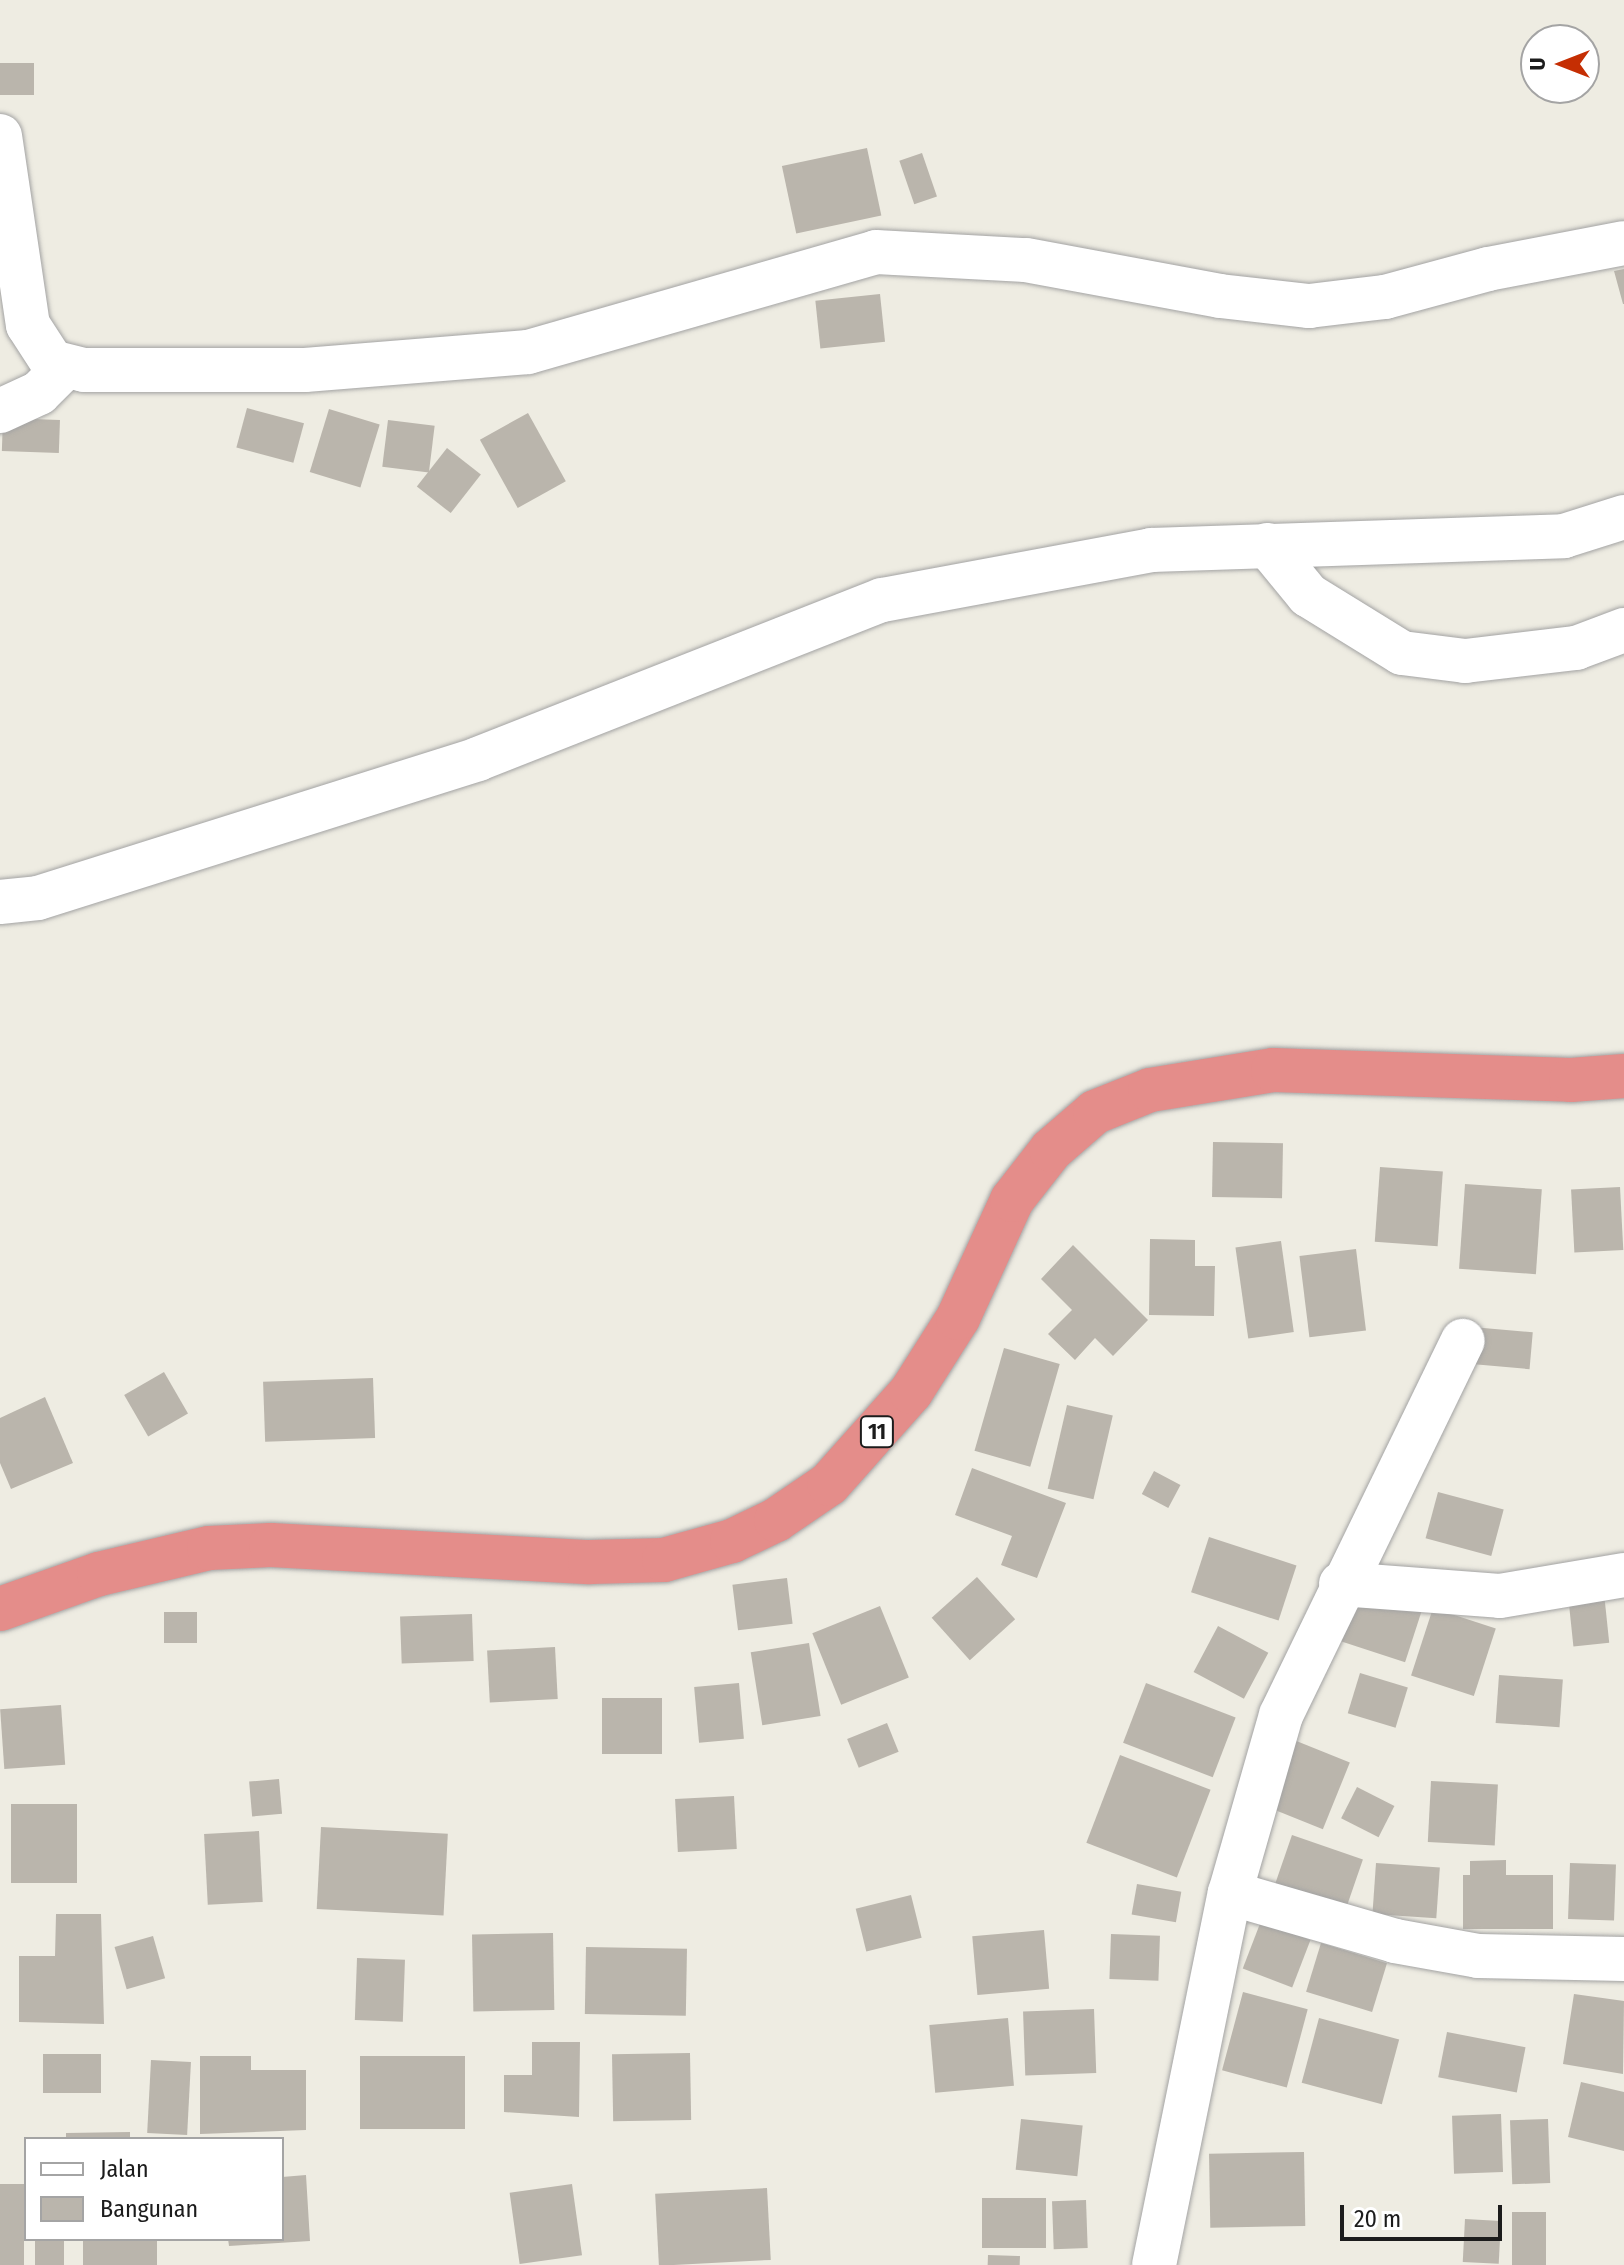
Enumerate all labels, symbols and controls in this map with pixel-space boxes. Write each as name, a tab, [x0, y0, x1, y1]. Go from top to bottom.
north arrow	[1520, 24, 1600, 104]
text: U	[1524, 58, 1551, 70]
road number: 11	[859, 1414, 895, 1450]
legend	[24, 2137, 284, 2241]
text: Jalan	[100, 2155, 149, 2183]
scale bar	[1344, 2189, 1506, 2239]
text: Bangunan	[100, 2195, 198, 2223]
text: 20 m	[1354, 2205, 1401, 2233]

